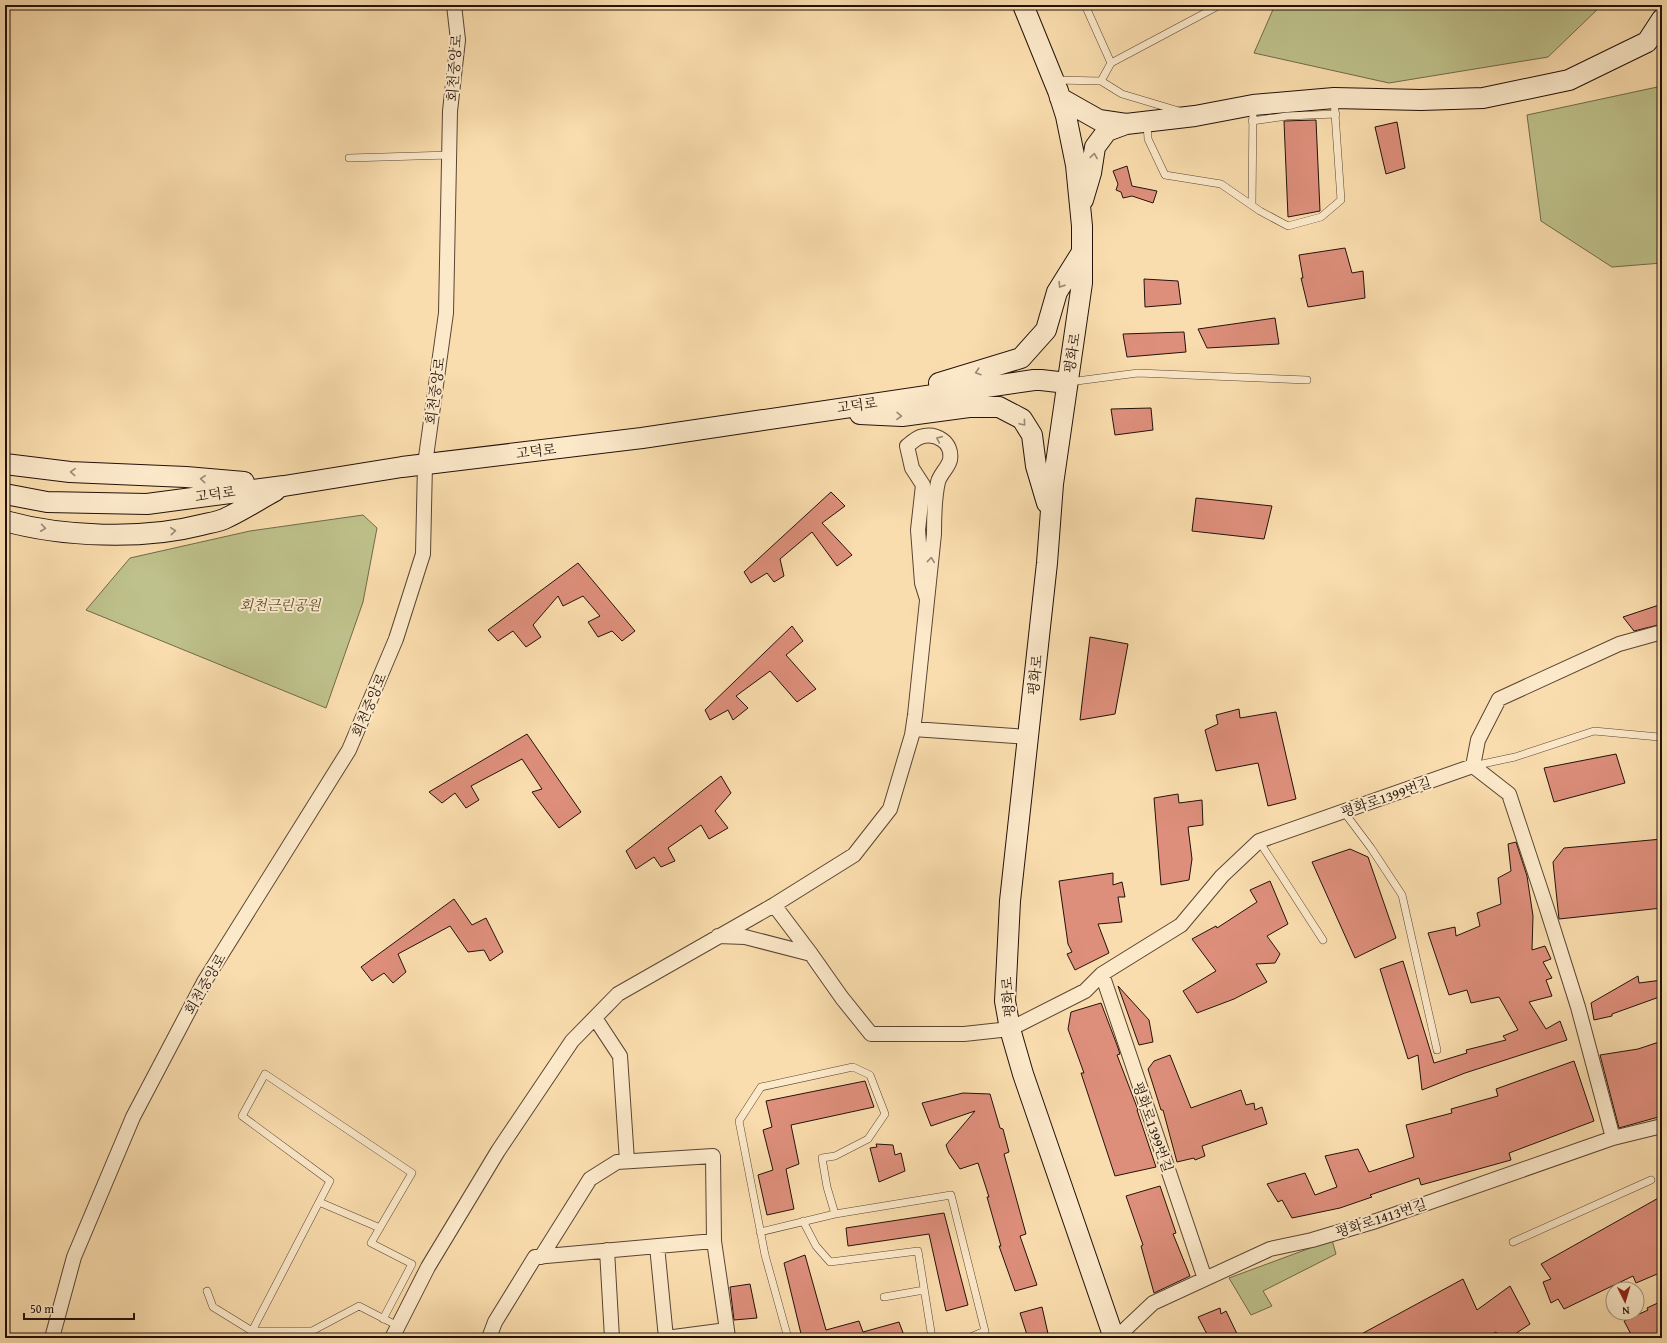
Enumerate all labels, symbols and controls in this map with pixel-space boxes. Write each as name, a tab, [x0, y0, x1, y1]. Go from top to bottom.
street label: 회천중앙로	[442, 33, 466, 102]
one-way arrow	[1089, 153, 1098, 159]
one-way arrow	[1059, 281, 1066, 288]
street label: 평화로	[1059, 331, 1085, 375]
street label: 회천중앙로	[420, 356, 450, 426]
one-way arrow	[975, 367, 982, 375]
street label: 고덕로	[836, 392, 879, 418]
one-way arrow	[896, 412, 902, 420]
one-way arrow	[1018, 418, 1025, 425]
one-way arrow	[936, 436, 944, 444]
street label: 고덕로	[515, 439, 558, 463]
one-way arrow	[70, 468, 76, 477]
one-way arrow	[200, 474, 206, 483]
street label: 고덕로	[194, 481, 237, 507]
one-way arrow	[40, 523, 46, 532]
one-way arrow	[170, 527, 176, 536]
one-way arrow	[926, 557, 935, 563]
park label: 회천근린공원	[239, 595, 322, 615]
street label: 평화로	[1023, 653, 1047, 696]
street label: 회천중앙로	[347, 670, 392, 740]
street label: 평화로1399번길	[1338, 772, 1434, 822]
street label: 회천중앙로	[179, 949, 231, 1018]
street label: 평화로	[997, 976, 1019, 1018]
street label: 평화로1399번길	[1128, 1079, 1178, 1175]
street label: 평화로1413번길	[1333, 1194, 1429, 1242]
north arrow	[1605, 1281, 1645, 1321]
scale bar	[24, 1295, 134, 1321]
text: 50 m	[30, 1300, 54, 1317]
text: N	[1621, 1303, 1630, 1319]

